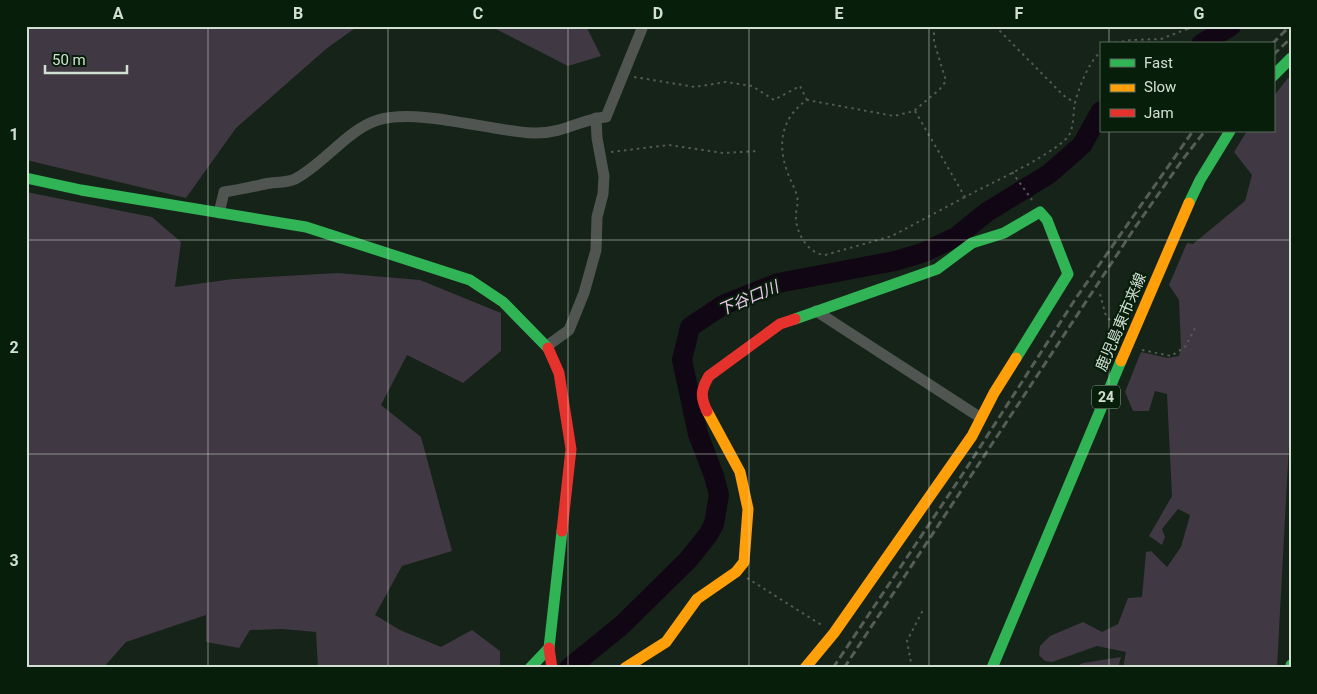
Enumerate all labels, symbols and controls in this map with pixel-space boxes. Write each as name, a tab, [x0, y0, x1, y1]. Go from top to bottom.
text: A	[113, 4, 124, 23]
text: B	[293, 4, 303, 23]
text: C	[473, 4, 483, 23]
text: D	[653, 4, 663, 23]
text: E	[835, 4, 844, 23]
text: F	[1015, 4, 1024, 23]
text: G	[1194, 4, 1205, 23]
scale bar	[45, 42, 128, 74]
legend	[1100, 42, 1274, 132]
text: 50 m	[52, 51, 86, 69]
text: Fast	[1144, 54, 1173, 72]
text: Slow	[1144, 78, 1176, 96]
text: Jam	[1144, 104, 1174, 122]
text: 1	[9, 125, 19, 144]
street label: 鹿児島東市来線	[1092, 270, 1150, 374]
water label: 下谷口川	[715, 276, 783, 320]
text: 2	[9, 338, 19, 357]
road number: 24	[1092, 386, 1120, 408]
text: 3	[9, 551, 19, 570]

